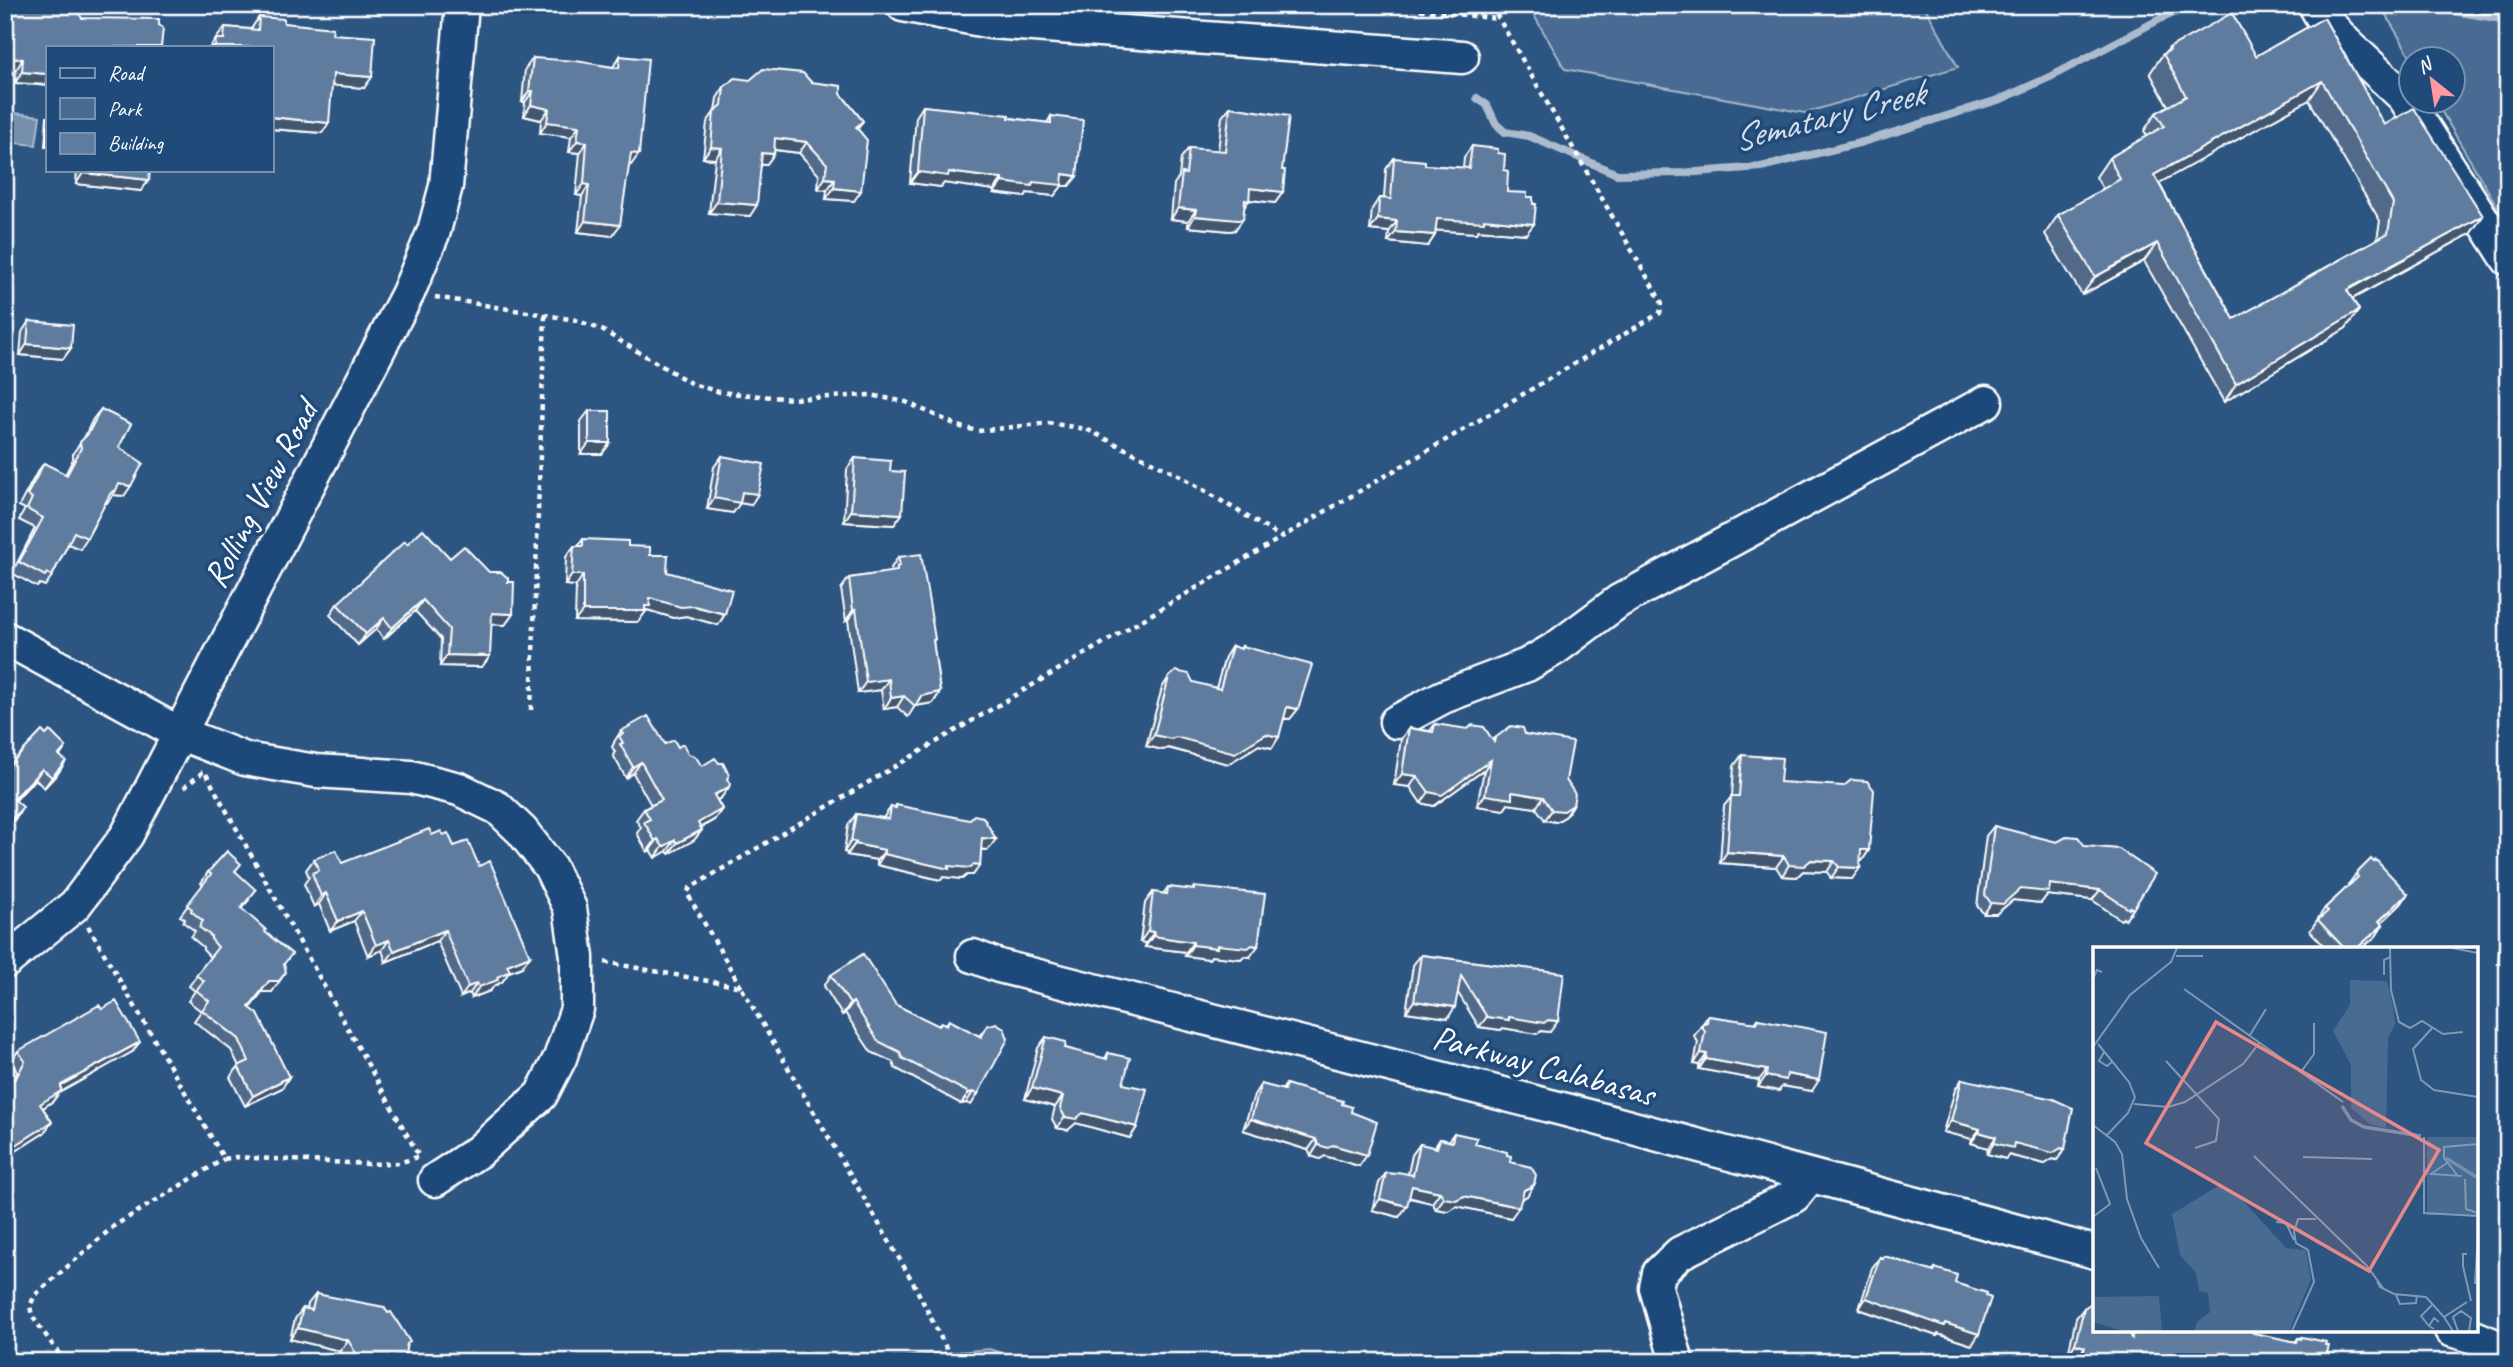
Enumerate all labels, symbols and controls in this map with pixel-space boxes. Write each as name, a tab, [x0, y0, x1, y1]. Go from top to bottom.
legend	[46, 46, 273, 172]
north arrow	[2398, 46, 2468, 116]
text: N	[2413, 51, 2438, 79]
text: Road	[108, 60, 147, 86]
water label: Sematary Creek	[1728, 67, 1936, 162]
text: Park	[108, 96, 143, 122]
text: Building	[108, 130, 165, 156]
street label: Rolling View Road	[192, 388, 331, 595]
inset map	[2093, 947, 2478, 1332]
street label: Parkway Calabasas	[1428, 1014, 1663, 1117]

